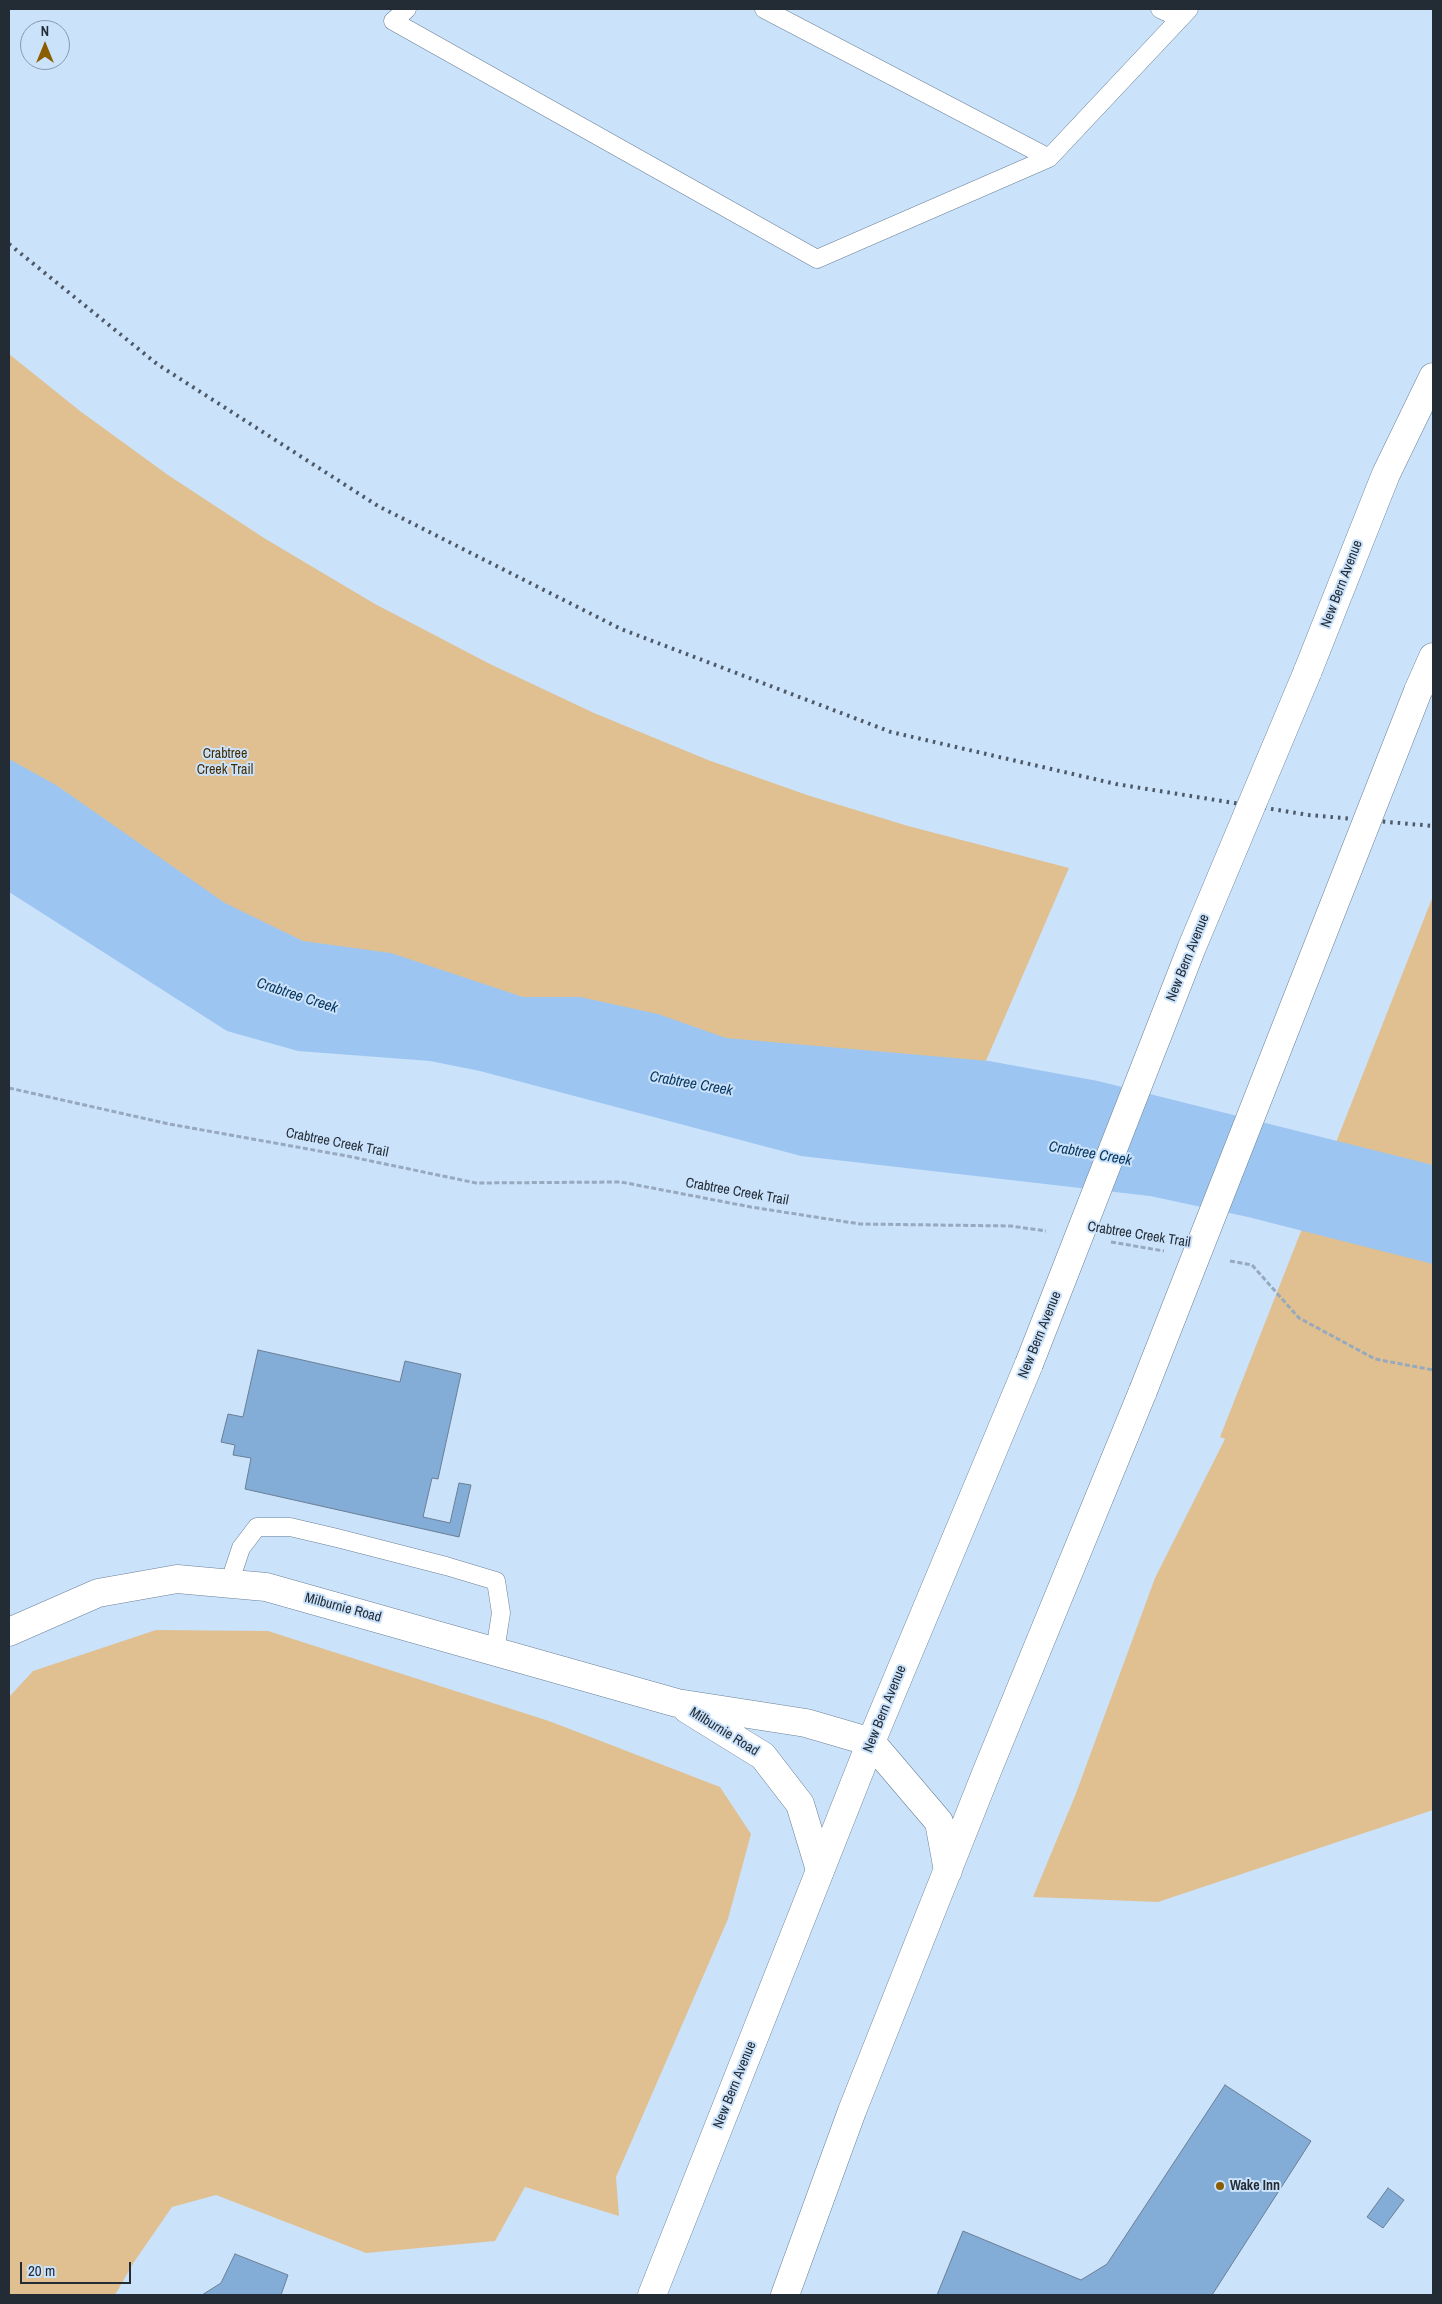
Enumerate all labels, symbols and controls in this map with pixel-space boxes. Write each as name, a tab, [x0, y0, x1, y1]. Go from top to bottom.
north arrow	[20, 20, 70, 70]
text: N	[41, 22, 49, 40]
street label: New Bern Avenue	[1318, 538, 1366, 630]
park label: Crabtree Creek Trail	[197, 746, 253, 779]
street label: New Bern Avenue	[1163, 912, 1213, 1004]
water label: Crabtree Creek	[254, 974, 340, 1018]
water label: Crabtree Creek	[648, 1068, 734, 1100]
street label: Crabtree Creek Trail	[284, 1125, 390, 1161]
water label: Crabtree Creek	[1047, 1138, 1133, 1170]
street label: Crabtree Creek Trail	[684, 1175, 790, 1209]
street label: Crabtree Creek Trail	[1086, 1219, 1192, 1251]
street label: New Bern Avenue	[1015, 1289, 1065, 1381]
street label: Milburnie Road	[303, 1590, 383, 1626]
street label: New Bern Avenue	[860, 1663, 910, 1755]
street label: Milburnie Road	[686, 1704, 762, 1760]
street label: New Bern Avenue	[710, 2039, 760, 2131]
place label: Wake Inn	[1230, 2178, 1280, 2194]
marker: Wake Inn	[1214, 2180, 1226, 2192]
scale bar	[22, 2252, 134, 2284]
text: 20 m	[28, 2260, 55, 2281]

